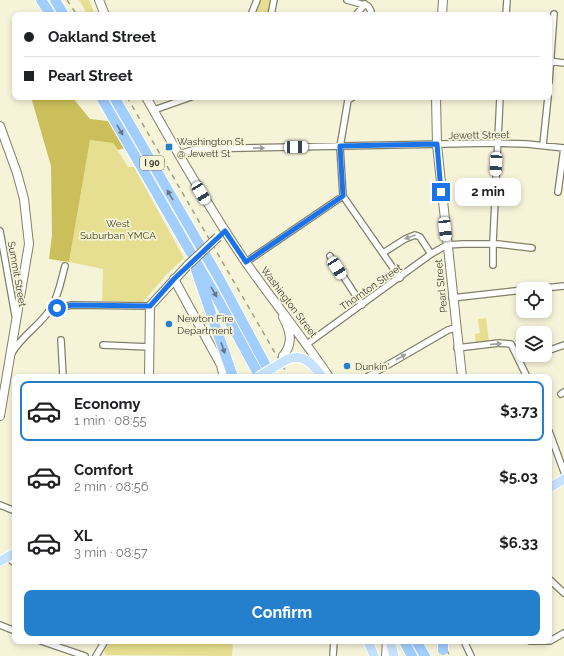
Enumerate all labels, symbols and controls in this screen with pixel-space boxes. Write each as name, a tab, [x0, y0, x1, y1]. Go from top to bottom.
text: Oakland Street	[48, 28, 156, 46]
text: Pearl Street	[48, 67, 133, 85]
one-way arrow	[117, 124, 124, 136]
street label: Jewett Street	[448, 129, 510, 141]
place label: Washington St @ Jewett St	[177, 136, 245, 159]
car	[284, 141, 308, 153]
marker: Washington St @ Jewett St	[164, 142, 174, 152]
one-way arrow	[253, 145, 266, 151]
car	[489, 152, 503, 176]
road number: I 90	[140, 156, 164, 170]
callout: 2 min	[455, 178, 521, 206]
car	[190, 180, 212, 206]
route end	[432, 183, 450, 201]
text: 2 min	[471, 184, 505, 199]
one-way arrow	[167, 189, 174, 201]
car	[438, 216, 452, 242]
park label: West Suburban YMCA	[80, 218, 156, 241]
one-way arrow	[404, 235, 416, 241]
street label: Summit Street	[6, 240, 28, 308]
car	[325, 255, 349, 281]
street label: Pearl Street	[433, 258, 449, 313]
street label: Thornton Street	[338, 261, 404, 312]
street label: Washington Street	[259, 265, 320, 340]
map controls	[516, 282, 552, 362]
button: locate	[516, 282, 552, 318]
one-way arrow	[210, 286, 217, 297]
route start	[48, 299, 66, 317]
place label: Newton Fire Department	[177, 313, 234, 336]
marker: Newton Fire Department	[164, 319, 174, 329]
button: layers	[516, 326, 552, 362]
one-way arrow	[490, 340, 502, 347]
one-way arrow	[221, 343, 227, 355]
one-way arrow	[395, 354, 407, 361]
marker: Dunkin'	[342, 361, 352, 371]
place label: Dunkin'	[355, 361, 389, 372]
icon: car	[26, 393, 62, 429]
text: Economy	[74, 395, 141, 413]
text: $3.73	[500, 402, 538, 420]
text: 1 min · 08:55	[74, 413, 147, 428]
icon: car	[26, 459, 62, 495]
text: Comfort	[74, 461, 133, 479]
text: $5.03	[499, 468, 538, 486]
text: 2 min · 08:56	[74, 479, 149, 494]
icon: car	[26, 525, 62, 561]
text: XL	[74, 527, 92, 545]
text: $6.33	[499, 534, 538, 552]
text: 3 min · 08:57	[74, 545, 148, 560]
button: Confirm	[24, 590, 540, 636]

